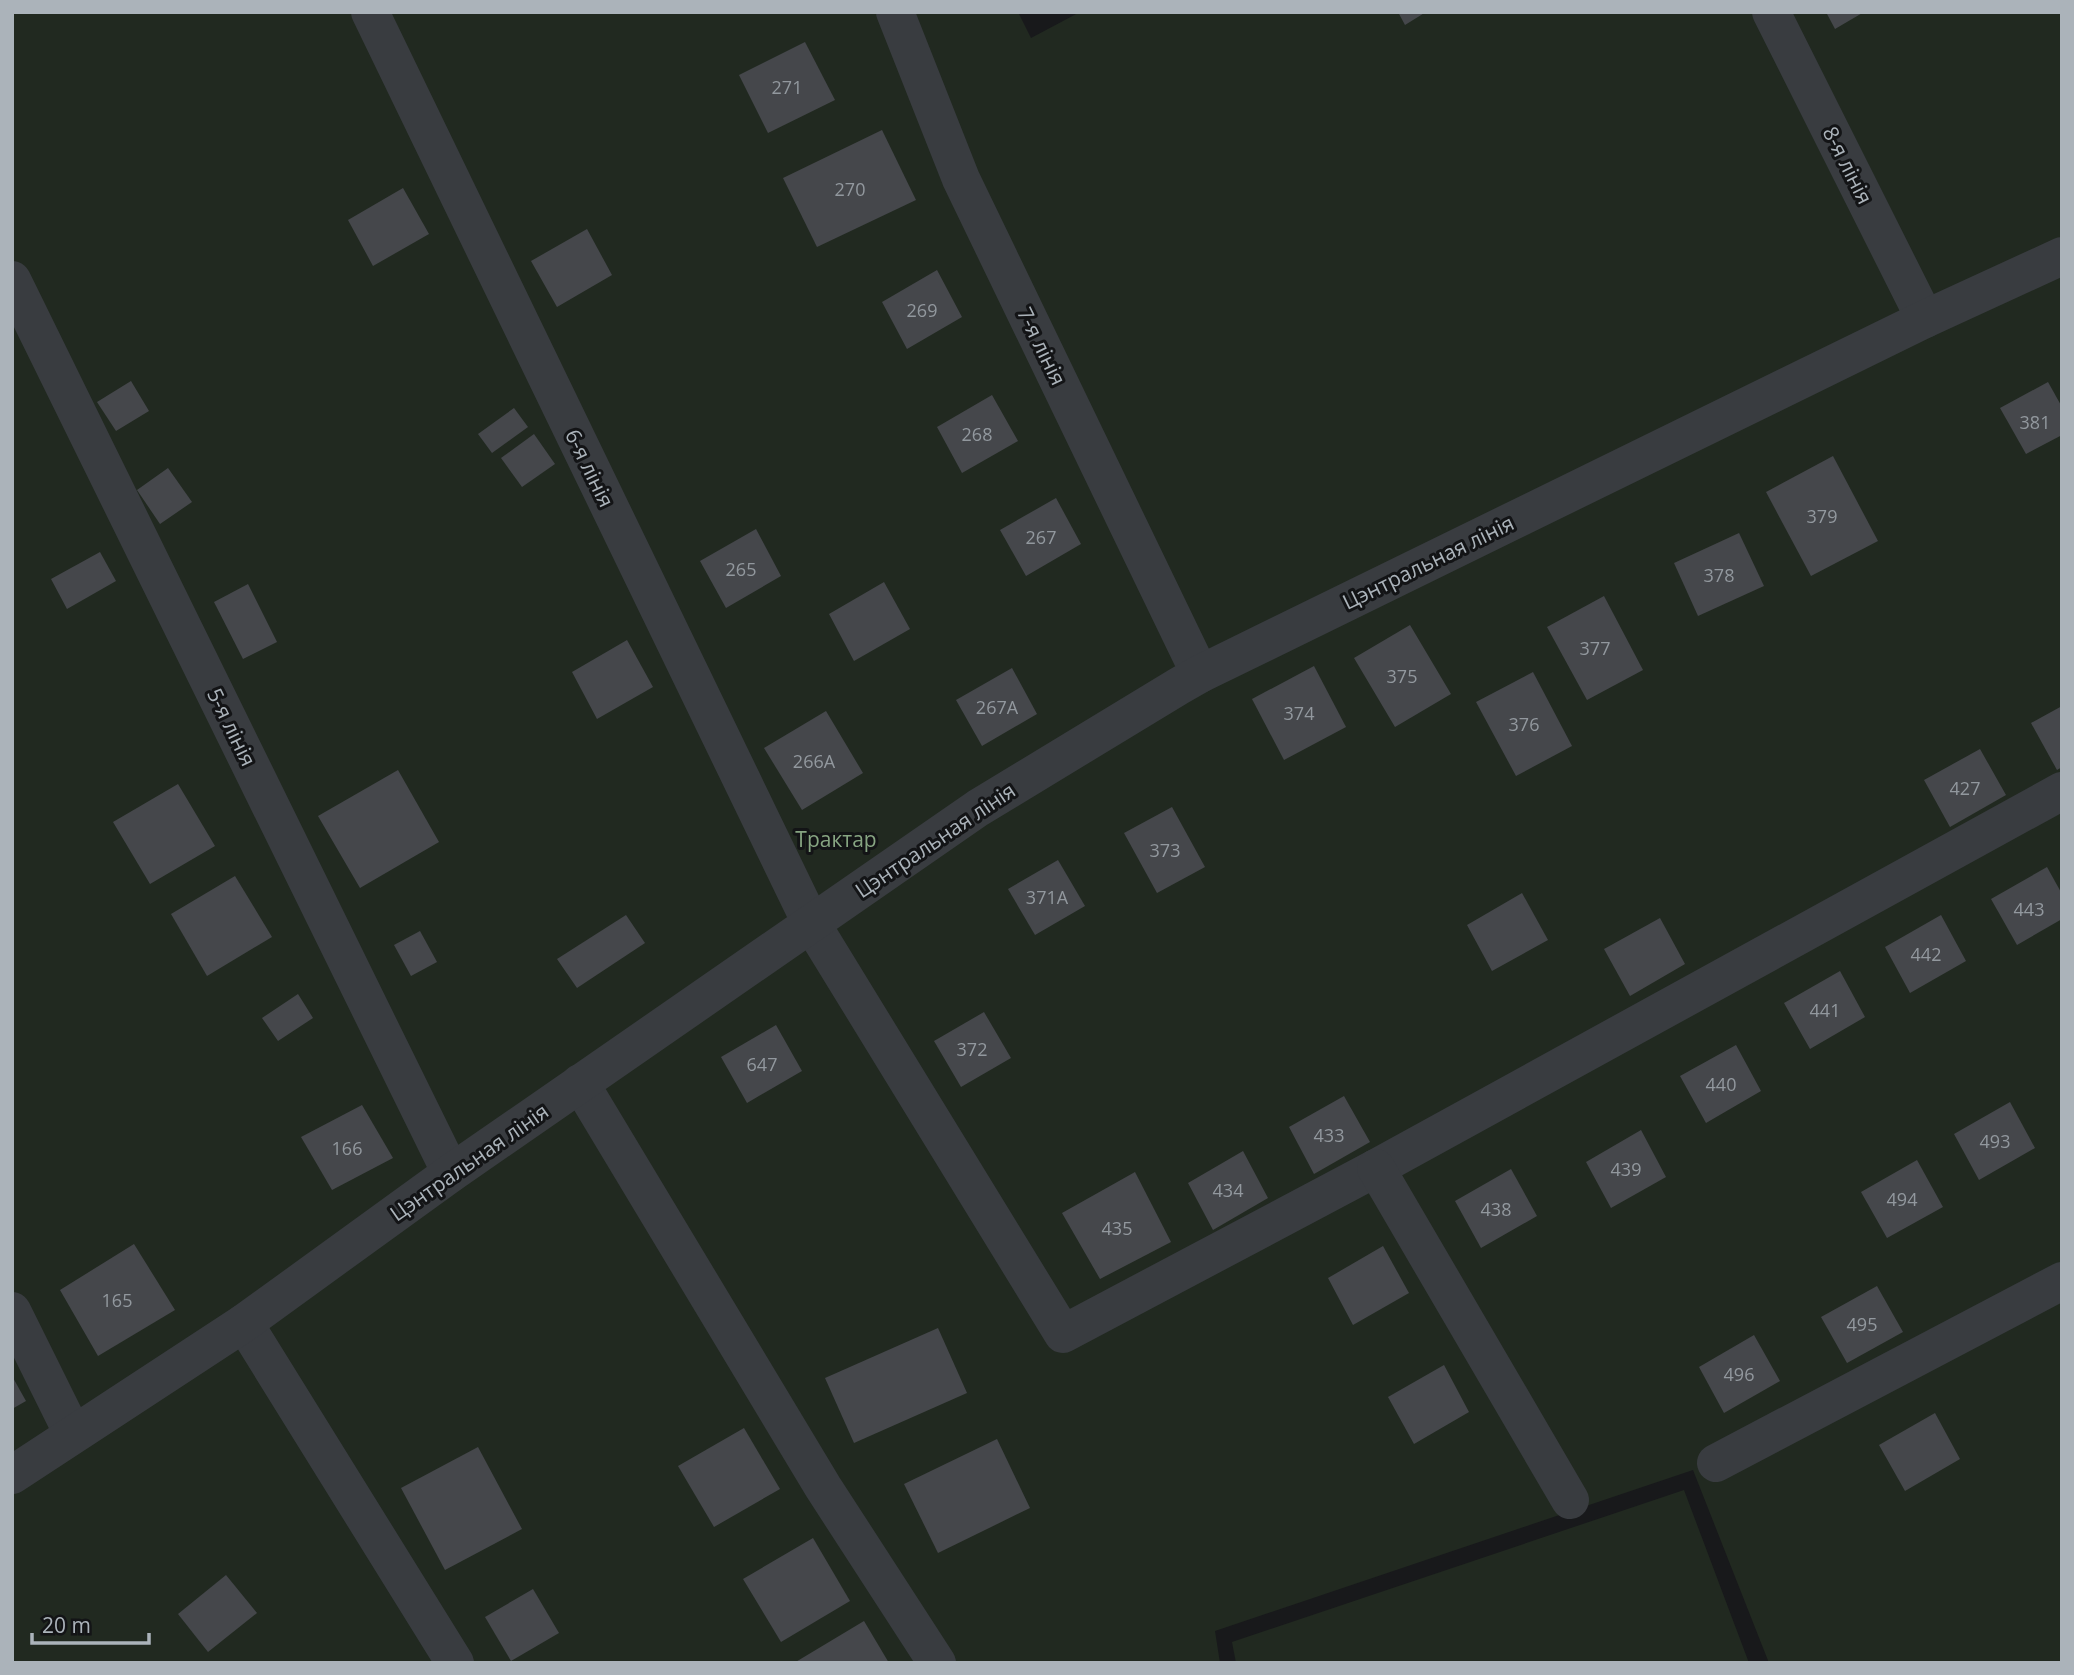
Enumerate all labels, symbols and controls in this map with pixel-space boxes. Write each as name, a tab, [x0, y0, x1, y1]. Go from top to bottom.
house number: 271	[772, 75, 802, 99]
street label: 8-я лінія	[1817, 121, 1879, 209]
house number: 270	[835, 177, 865, 201]
house number: 269	[907, 298, 937, 322]
street label: 7-я лінія	[1011, 302, 1073, 390]
house number: 381	[2020, 410, 2050, 434]
house number: 268	[962, 422, 992, 446]
street label: 6-я лінія	[559, 424, 621, 512]
house number: 379	[1807, 504, 1837, 528]
street label: Цэнтральная лінія	[1338, 508, 1518, 616]
house number: 267	[1026, 525, 1056, 549]
house number: 265	[726, 557, 756, 581]
house number: 378	[1704, 563, 1734, 587]
house number: 377	[1580, 636, 1610, 660]
house number: 375	[1387, 664, 1417, 688]
street label: 5-я лінія	[201, 683, 263, 771]
house number: 267А	[976, 695, 1019, 719]
house number: 374	[1284, 701, 1314, 725]
house number: 376	[1509, 712, 1539, 736]
house number: 266А	[793, 749, 836, 773]
street label: Цэнтральная лінія	[849, 776, 1021, 904]
house number: 427	[1950, 776, 1980, 800]
park label: Трактар	[795, 825, 877, 853]
house number: 373	[1150, 838, 1180, 862]
house number: 371А	[1026, 885, 1069, 909]
house number: 443	[2014, 897, 2044, 921]
house number: 442	[1911, 942, 1941, 966]
house number: 441	[1810, 998, 1840, 1022]
house number: 372	[957, 1037, 987, 1061]
house number: 647	[747, 1052, 777, 1076]
house number: 440	[1706, 1072, 1736, 1096]
street label: Цэнтральная лінія	[384, 1097, 554, 1227]
house number: 433	[1314, 1123, 1344, 1147]
house number: 493	[1980, 1129, 2010, 1153]
house number: 166	[332, 1136, 362, 1160]
house number: 439	[1611, 1157, 1641, 1181]
house number: 434	[1213, 1178, 1243, 1202]
house number: 494	[1887, 1187, 1917, 1211]
house number: 438	[1481, 1197, 1511, 1221]
house number: 435	[1102, 1216, 1132, 1240]
house number: 165	[102, 1288, 132, 1312]
house number: 495	[1847, 1312, 1877, 1336]
house number: 496	[1724, 1362, 1754, 1386]
scale bar	[32, 1602, 149, 1646]
text: 20 m	[42, 1611, 91, 1639]

